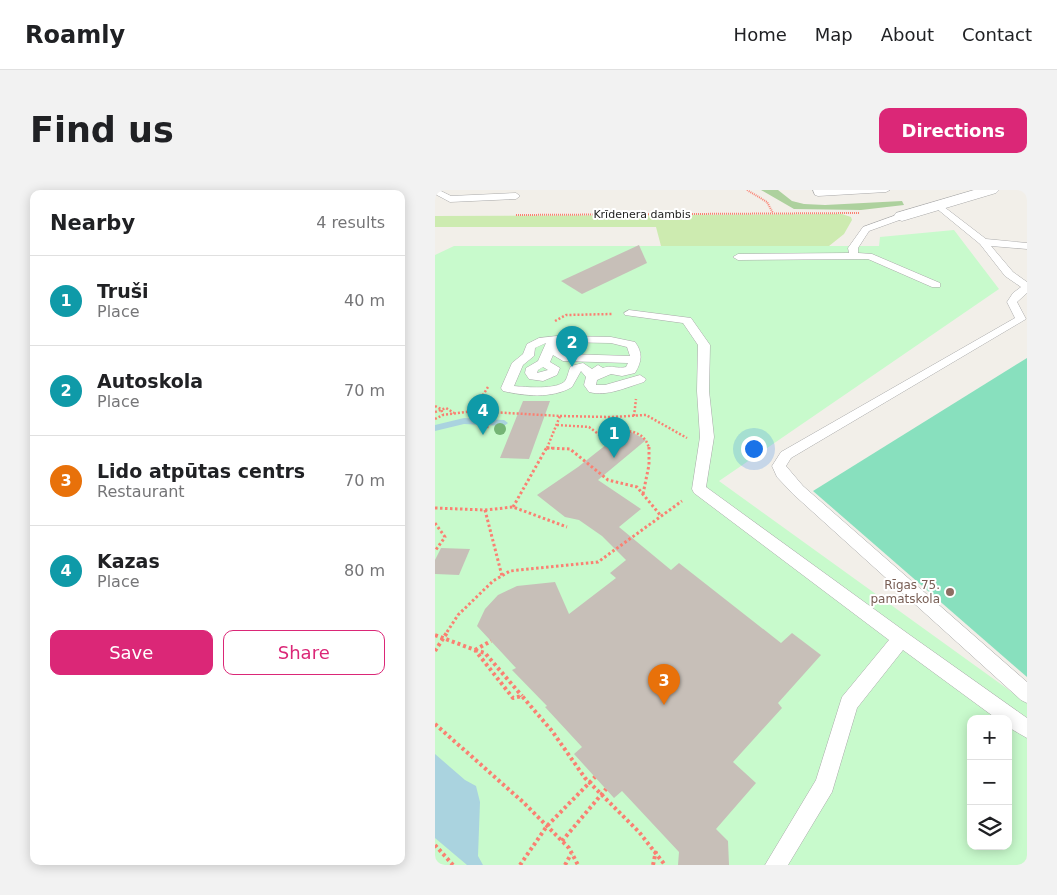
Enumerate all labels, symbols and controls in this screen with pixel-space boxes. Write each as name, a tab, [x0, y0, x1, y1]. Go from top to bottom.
text: Roamly	[25, 21, 125, 49]
text: Home	[734, 24, 787, 45]
text: Map	[815, 24, 853, 45]
text: About	[881, 24, 934, 45]
text: Contact	[962, 24, 1032, 45]
button: Directions	[879, 108, 1027, 153]
text: Find us	[30, 110, 174, 150]
street label: Krīdenera dambis	[593, 208, 691, 221]
text: Nearby	[50, 211, 135, 235]
text: 4 results	[316, 213, 385, 232]
text: Truši	[97, 280, 149, 302]
text: 1	[60, 291, 72, 310]
text: 40 m	[344, 291, 385, 310]
text: Place	[97, 302, 140, 321]
pin: 2	[556, 326, 588, 367]
text: Autoskola	[97, 370, 203, 392]
text: 2	[60, 381, 72, 400]
text: 70 m	[344, 381, 385, 400]
text: Place	[97, 392, 140, 411]
pin: 4	[467, 394, 499, 435]
pin: 1	[598, 417, 630, 458]
your location	[741, 436, 767, 462]
text: Lido atpūtas centrs	[97, 460, 305, 482]
text: 3	[60, 471, 72, 490]
text: 70 m	[344, 471, 385, 490]
text: Restaurant	[97, 482, 185, 501]
text: Kazas	[97, 550, 160, 572]
text: 4	[60, 561, 72, 580]
text: 80 m	[344, 561, 385, 580]
text: Place	[97, 572, 140, 591]
place label: Rīgas 75. pamatskola	[870, 578, 940, 606]
marker: Rīgas 75. pamatskola	[944, 586, 956, 598]
button: Save	[50, 630, 213, 675]
button: Share	[223, 630, 385, 675]
pin: 3	[648, 664, 680, 705]
map controls	[967, 715, 1012, 850]
button: +	[967, 715, 1012, 760]
button: −	[967, 760, 1012, 805]
button: layers	[967, 805, 1012, 850]

